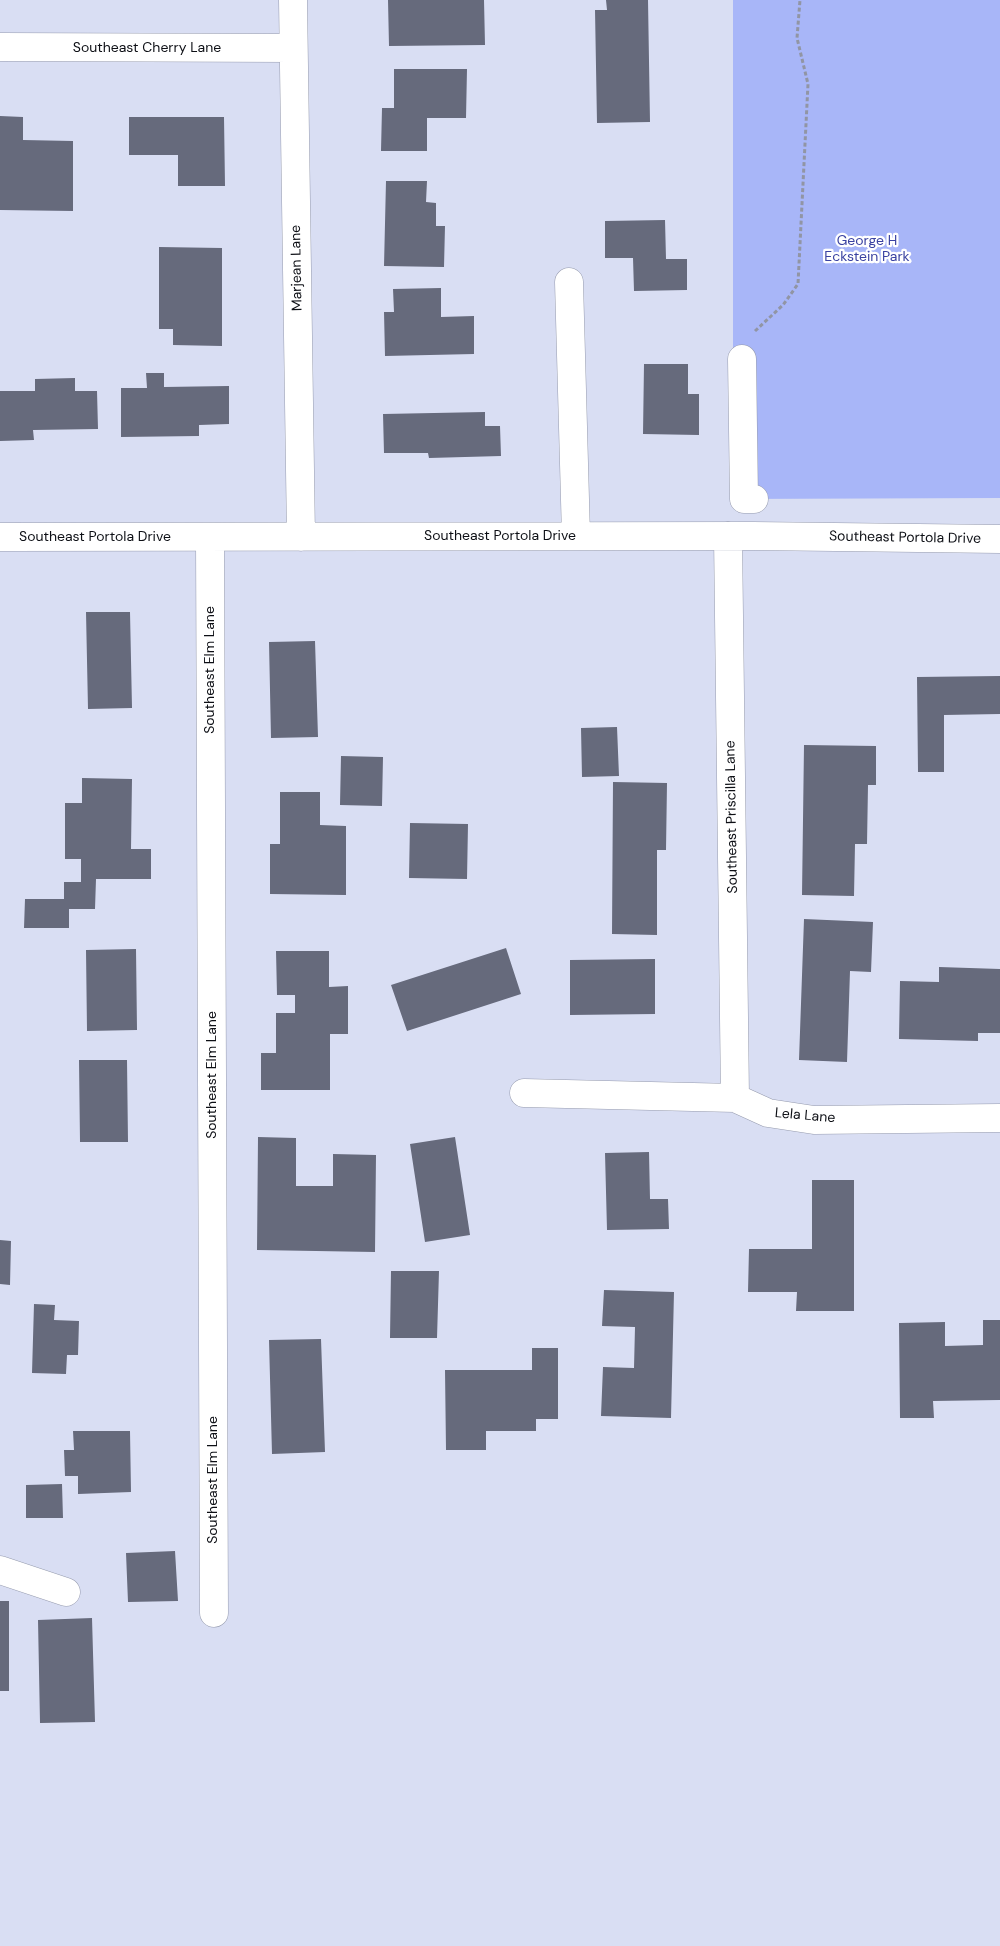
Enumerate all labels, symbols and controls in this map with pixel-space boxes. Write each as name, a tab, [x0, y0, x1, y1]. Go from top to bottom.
street label: Southeast Cherry Lane	[73, 40, 221, 56]
street label: Marjean Lane	[288, 225, 306, 311]
park label: George H Eckstein Park	[824, 233, 910, 266]
street label: Southeast Portola Drive	[424, 528, 576, 544]
street label: Southeast Portola Drive	[829, 528, 981, 548]
street label: Southeast Portola Drive	[19, 529, 171, 545]
street label: Southeast Elm Lane	[202, 606, 218, 734]
street label: Southeast Priscilla Lane	[722, 740, 742, 894]
street label: Southeast Elm Lane	[204, 1011, 220, 1139]
street label: Lela Lane	[774, 1105, 836, 1127]
street label: Southeast Elm Lane	[205, 1416, 221, 1544]

